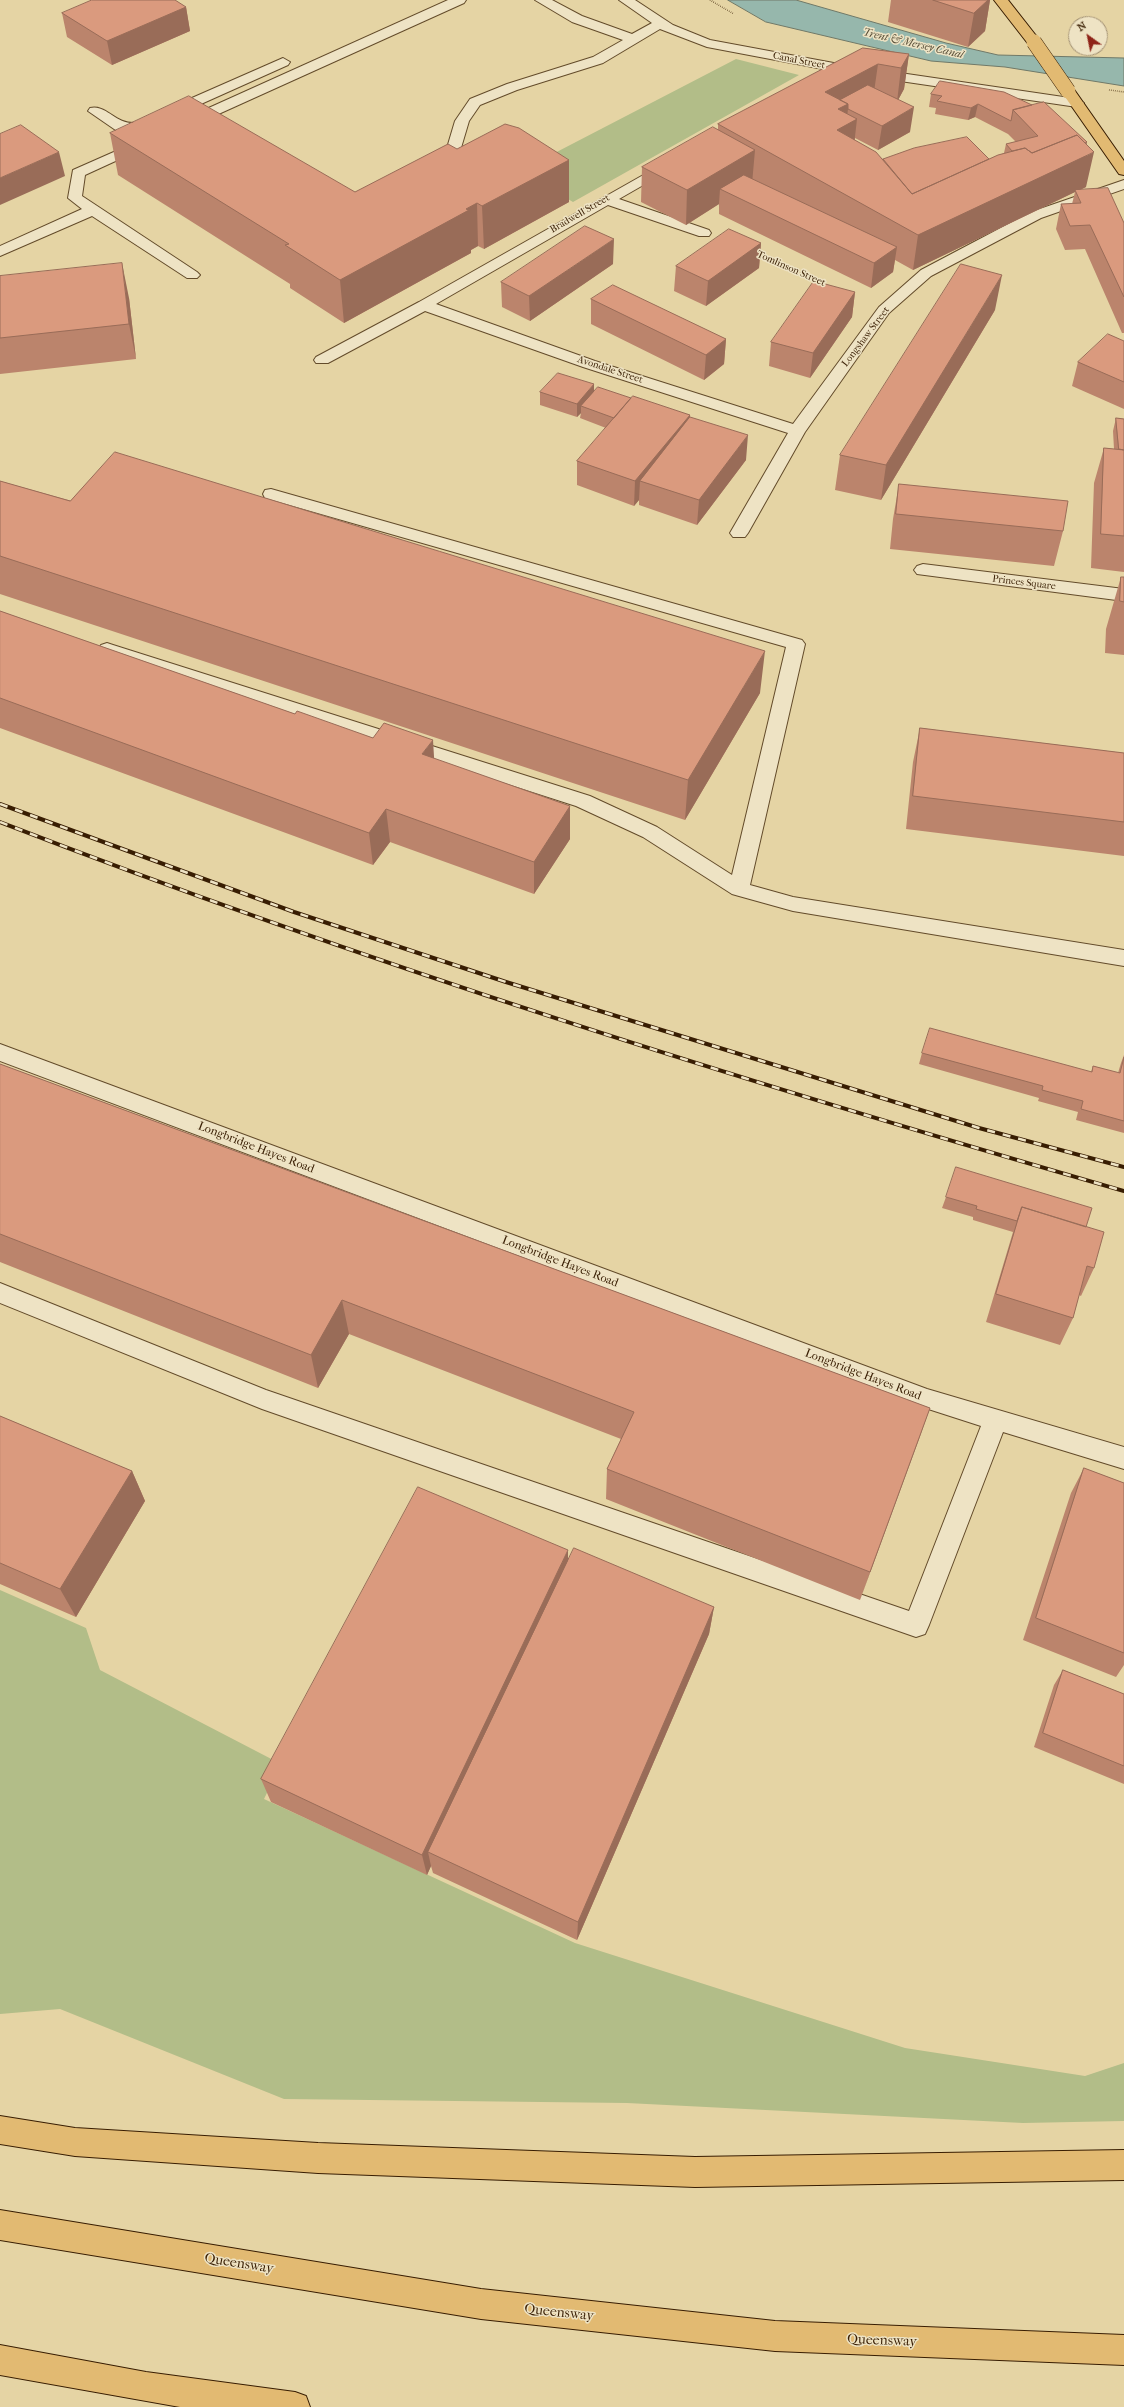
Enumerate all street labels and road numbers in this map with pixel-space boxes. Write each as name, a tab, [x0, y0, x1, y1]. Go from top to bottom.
street label: Canal Street	[772, 50, 826, 72]
street label: Bradwell Street	[548, 192, 612, 236]
street label: Tomlinson Street	[755, 249, 827, 289]
street label: Longshaw Street	[840, 305, 892, 369]
street label: Avondale Street	[576, 354, 644, 386]
street label: Princes Square	[992, 573, 1056, 593]
street label: Longbridge Hayes Road	[196, 1119, 316, 1177]
street label: Longbridge Hayes Road	[500, 1233, 620, 1291]
street label: Longbridge Hayes Road	[803, 1346, 923, 1404]
street label: Queensway	[203, 2250, 275, 2278]
street label: Queensway	[523, 2301, 595, 2325]
street label: Queensway	[847, 2331, 917, 2351]

